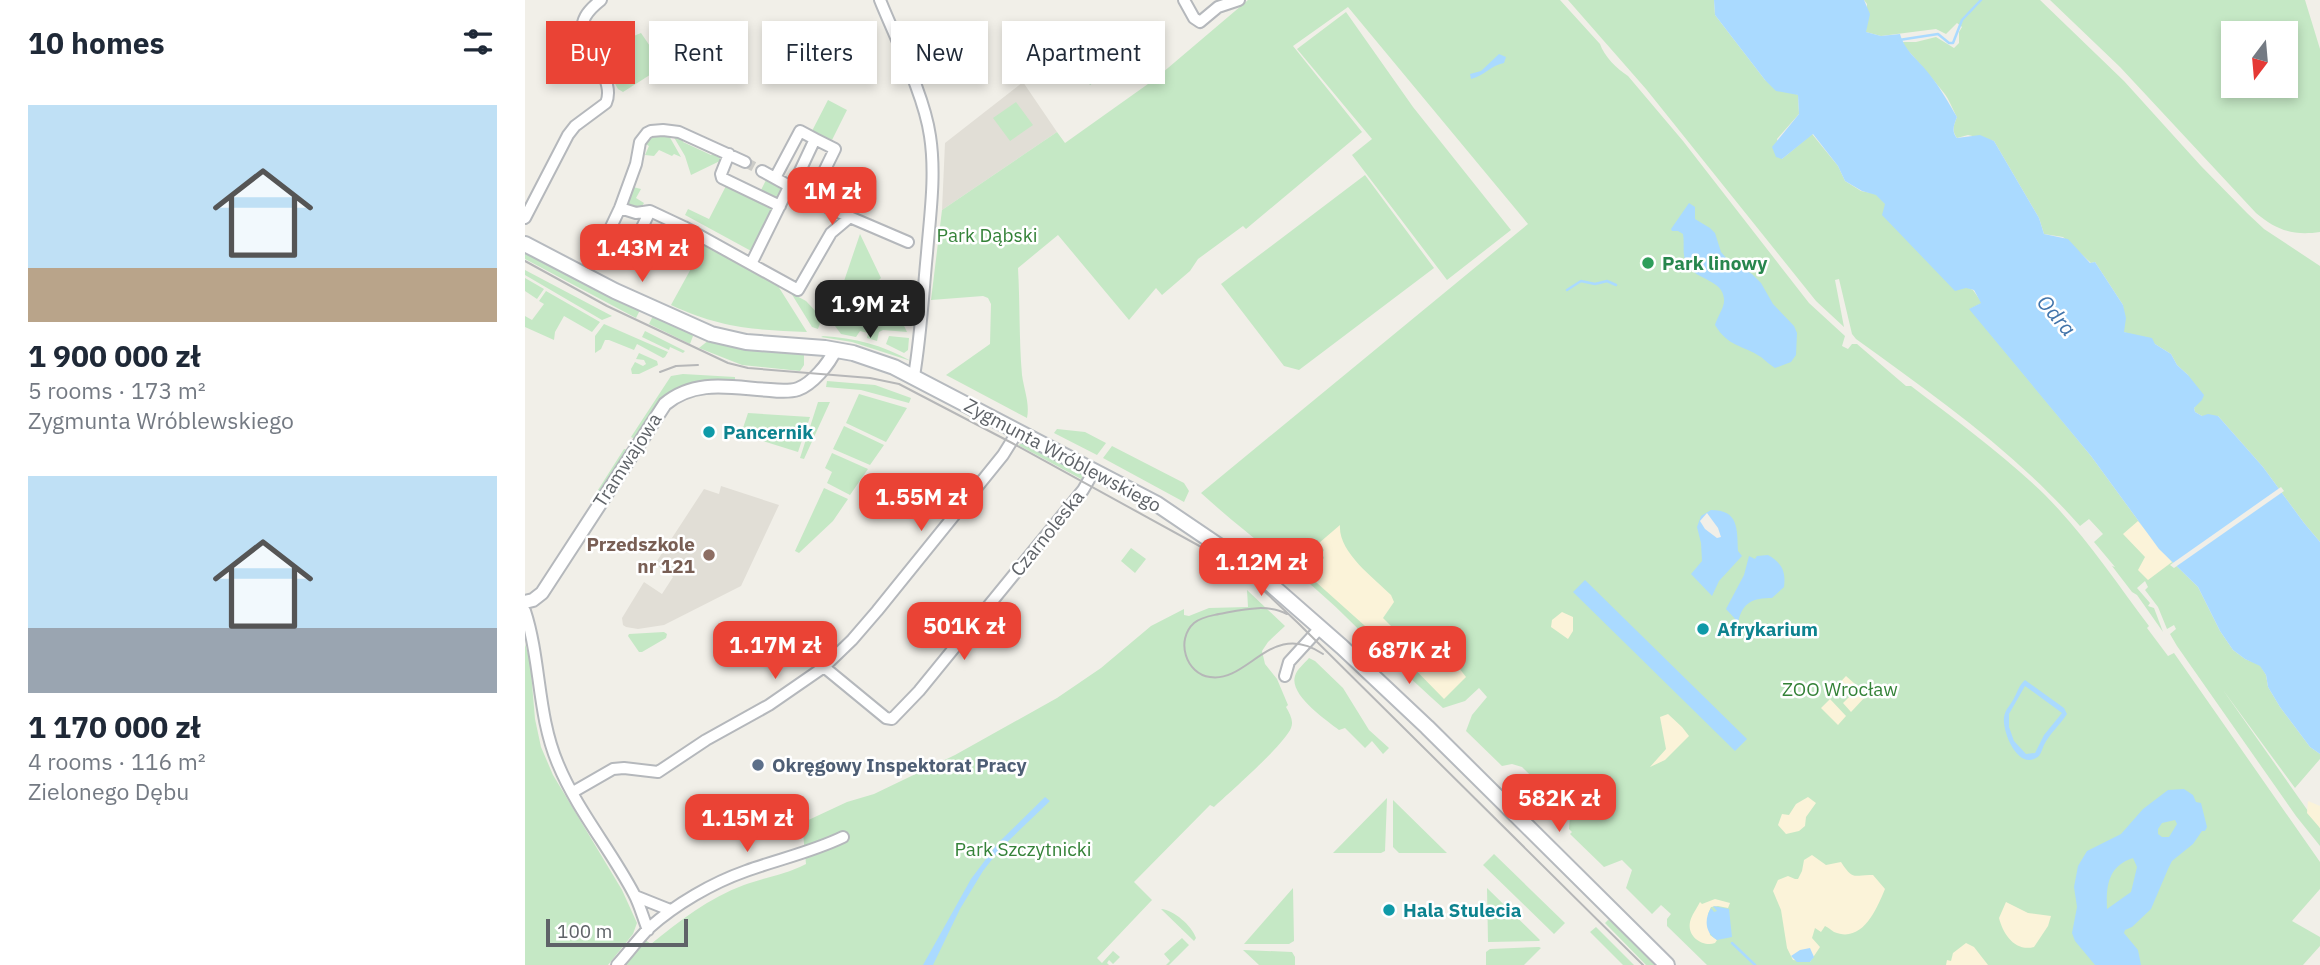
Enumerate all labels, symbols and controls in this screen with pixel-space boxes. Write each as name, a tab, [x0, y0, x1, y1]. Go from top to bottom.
chip: Buy	[546, 21, 635, 84]
chip: Rent	[649, 21, 748, 84]
chip: Filters	[762, 21, 877, 84]
chip: New	[891, 21, 988, 84]
chip: Apartment	[1002, 21, 1165, 84]
north arrow	[2221, 21, 2298, 98]
map controls	[2221, 21, 2298, 98]
text: 10 homes	[28, 23, 165, 62]
icon: filters	[459, 23, 497, 61]
icon: home	[200, 150, 326, 276]
pin: 1M zł	[783, 168, 881, 227]
text: 1M zł	[803, 175, 861, 205]
park label: Park Dąbski	[937, 223, 1037, 247]
pin: 1.43M zł	[570, 224, 714, 284]
text: 1.43M zł	[596, 232, 688, 262]
place label: Park linowy	[1662, 251, 1768, 275]
marker: Park linowy	[1640, 255, 1656, 271]
pin: 1.9M zł	[805, 280, 935, 340]
text: 1.9M zł	[831, 288, 909, 318]
water label: Odra	[2031, 288, 2083, 342]
text: 1 900 000 zł	[28, 336, 200, 375]
text: 5 rooms · 173 m²	[28, 375, 206, 405]
street label: Zygmunta Wróblewskiego	[960, 393, 1166, 517]
text: Zygmunta Wróblewskiego	[28, 405, 294, 435]
street label: Tramwajowa	[588, 408, 666, 512]
place label: Pancernik	[723, 420, 813, 444]
marker: Pancernik	[701, 424, 717, 440]
pin: 1.55M zł	[849, 474, 993, 533]
text: 1.55M zł	[875, 481, 967, 511]
street label: Czarnoleska	[1005, 485, 1089, 581]
icon: home	[200, 521, 326, 647]
place label: Przedszkole nr 121	[586, 532, 696, 578]
pin: 1.12M zł	[1189, 538, 1333, 598]
text: 1.12M zł	[1215, 546, 1307, 576]
marker: Przedszkole nr 121	[701, 547, 717, 563]
pin: 501K zł	[899, 602, 1029, 662]
text: 501K zł	[923, 610, 1005, 640]
place label: Afrykarium	[1717, 617, 1818, 641]
marker: Afrykarium	[1695, 621, 1711, 637]
pin: 1.17M zł	[703, 622, 847, 681]
pin: 687K zł	[1344, 626, 1474, 686]
text: 1.17M zł	[729, 629, 821, 659]
text: 687K zł	[1368, 634, 1450, 664]
park label: ZOO Wrocław	[1782, 677, 1898, 701]
text: 1 170 000 zł	[28, 707, 200, 746]
text: 4 rooms · 116 m²	[28, 746, 206, 776]
place label: Okręgowy Inspektorat Pracy	[772, 753, 1028, 777]
marker: Okręgowy Inspektorat Pracy	[750, 757, 766, 773]
pin: 582K zł	[1494, 774, 1624, 834]
text: Zielonego Dębu	[28, 776, 189, 806]
text: 582K zł	[1518, 782, 1600, 812]
pin: 1.15M zł	[675, 794, 819, 854]
text: 1.15M zł	[701, 802, 793, 832]
park label: Park Szczytnicki	[955, 837, 1092, 861]
place label: Hala Stulecia	[1403, 898, 1522, 922]
marker: Hala Stulecia	[1381, 902, 1397, 918]
scale bar	[546, 916, 688, 948]
text: 100 m	[557, 919, 612, 943]

